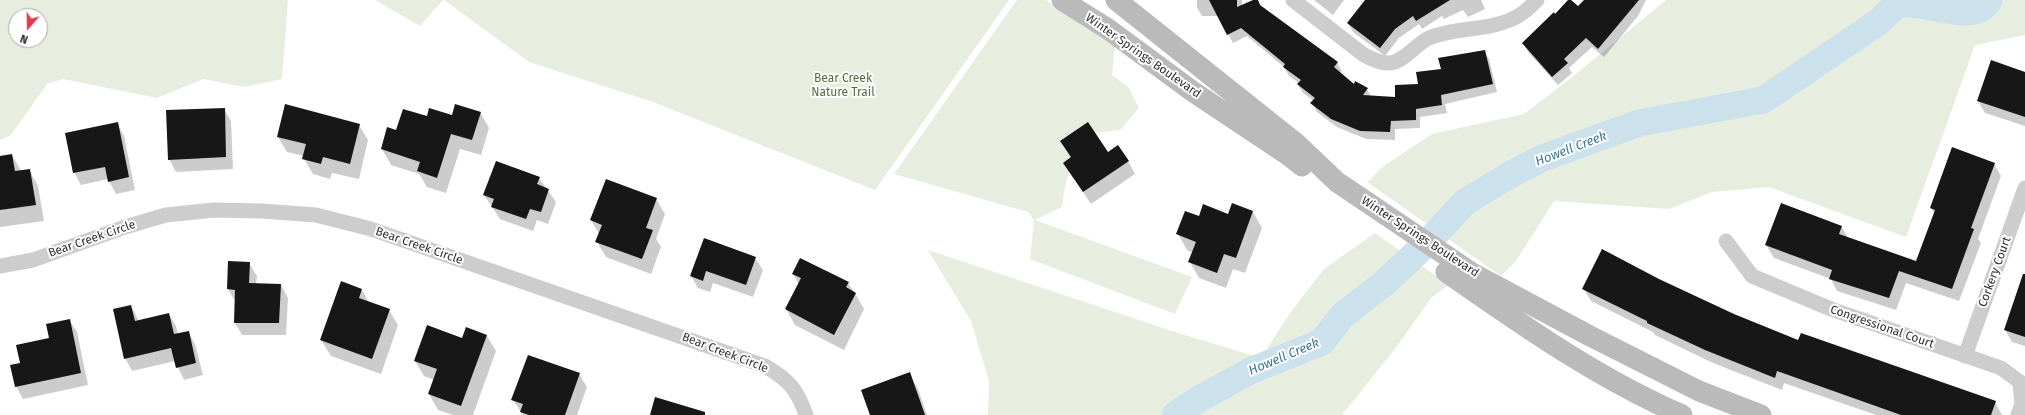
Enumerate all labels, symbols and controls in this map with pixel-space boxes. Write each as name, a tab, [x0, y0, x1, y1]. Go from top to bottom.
north arrow	[8, 8, 48, 48]
street label: Winter Springs Boulevard	[1083, 11, 1203, 101]
text: N	[18, 31, 30, 46]
park label: Bear Creek Nature Trail	[811, 72, 875, 100]
water label: Howell Creek	[1533, 128, 1609, 170]
street label: Winter Springs Boulevard	[1358, 194, 1482, 280]
street label: Bear Creek Circle	[46, 217, 138, 261]
street label: Bear Creek Circle	[373, 224, 465, 268]
street label: Corkery Court	[1976, 235, 2014, 309]
street label: Congressional Court	[1828, 303, 1936, 351]
street label: Bear Creek Circle	[680, 330, 770, 376]
water label: Howell Creek	[1246, 335, 1322, 379]

